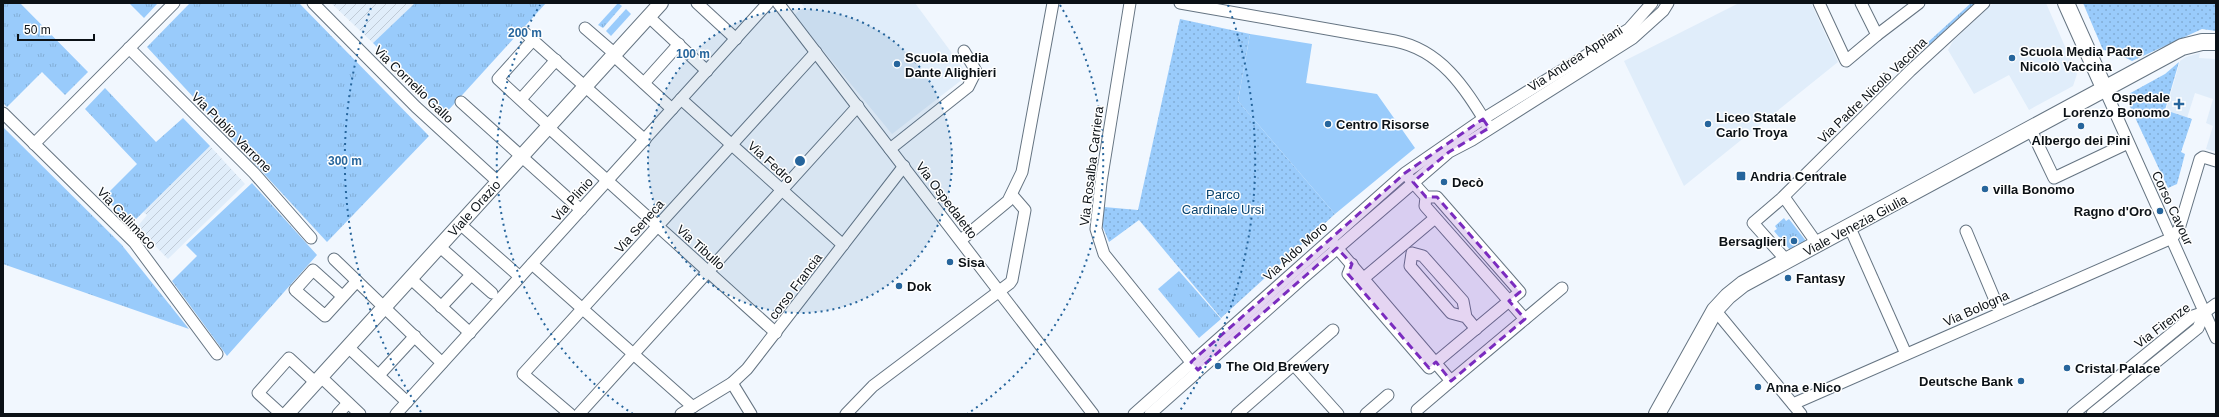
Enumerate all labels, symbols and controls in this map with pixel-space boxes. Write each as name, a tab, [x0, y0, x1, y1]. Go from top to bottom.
scale bar	[18, 16, 94, 42]
street label: Via Andrea Appiani	[1525, 22, 1625, 95]
text: 50 m	[24, 23, 51, 37]
text: 200 m	[508, 26, 542, 40]
street label: Via Padre Nicolò Vaccina	[1815, 34, 1930, 146]
street label: Via Cornelio Gallo	[371, 43, 456, 126]
place label: Scuola Media Padre Nicolò Vaccina	[2020, 44, 2143, 74]
text: 100 m	[676, 47, 710, 61]
place label: Scuola media Dante Alighieri	[905, 50, 996, 80]
marker: Scuola Media Padre Nicolò Vaccina	[2007, 53, 2017, 63]
marker: Scuola media Dante Alighieri	[892, 59, 902, 69]
street label: Via Publio Varrone	[188, 89, 275, 176]
place label: Ospedale Lorenzo Bonomo	[2063, 90, 2170, 120]
marker: Ospedale Lorenzo Bonomo	[2173, 98, 2185, 110]
street label: Via Rosalba Carriera	[1077, 105, 1106, 227]
place label: Liceo Statale Carlo Troya	[1716, 110, 1796, 140]
place label: Centro Risorse	[1336, 117, 1429, 132]
marker: Centro Risorse	[1323, 119, 1333, 129]
marker: Liceo Statale Carlo Troya	[1703, 119, 1713, 129]
marker: Albergo dei Pini	[2076, 121, 2086, 131]
place label: Albergo dei Pini	[2032, 133, 2130, 148]
street label: Via Fedro	[745, 138, 797, 187]
text: 300 m	[328, 154, 362, 168]
centre of rings	[793, 154, 807, 168]
street label: Via Ospedaletto	[913, 159, 980, 242]
place label: Andria Centrale	[1750, 169, 1847, 184]
street label: Corso Cavour	[2149, 169, 2197, 248]
marker: Andria Centrale	[1735, 170, 1747, 182]
street label: Via Plinio	[549, 174, 596, 224]
place label: Decò	[1452, 175, 1484, 190]
street label: Viale Orazio	[445, 177, 504, 240]
marker: Decò	[1439, 177, 1449, 187]
place label: villa Bonomo	[1993, 182, 2075, 197]
street label: Via Callimaco	[94, 184, 159, 252]
marker: villa Bonomo	[1980, 184, 1990, 194]
park label: Parco Cardinale Ursi	[1182, 187, 1264, 217]
street label: Viale Venezia Giulia	[1801, 191, 1910, 259]
street label: Via Seneca	[612, 196, 668, 256]
place label: Ragno d'Oro	[2074, 204, 2152, 219]
marker: Ragno d'Oro	[2155, 206, 2165, 216]
street label: Via Aldo Moro	[1260, 219, 1330, 284]
street label: Via Tibullo	[673, 222, 728, 273]
place label: Bersaglieri	[1719, 234, 1786, 249]
marker: Bersaglieri	[1789, 236, 1799, 246]
street label: corso Francia	[766, 250, 826, 322]
place label: Sisa	[958, 255, 986, 270]
marker: Sisa	[945, 257, 955, 267]
place label: Fantasy	[1796, 271, 1846, 286]
marker: Fantasy	[1783, 273, 1793, 283]
place label: Dok	[907, 279, 932, 294]
marker: Dok	[894, 281, 904, 291]
street label: Via Bologna	[1941, 287, 2012, 330]
street label: Via Firenze	[2132, 300, 2193, 351]
place label: The Old Brewery	[1226, 359, 1330, 374]
marker: The Old Brewery	[1213, 361, 1223, 371]
place label: Cristal Palace	[2075, 361, 2160, 376]
marker: Cristal Palace	[2062, 363, 2072, 373]
place label: Deutsche Bank	[1919, 374, 2014, 389]
marker: Deutsche Bank	[2016, 376, 2026, 386]
place label: Anna e Nico	[1766, 380, 1841, 395]
marker: Anna e Nico	[1753, 382, 1763, 392]

